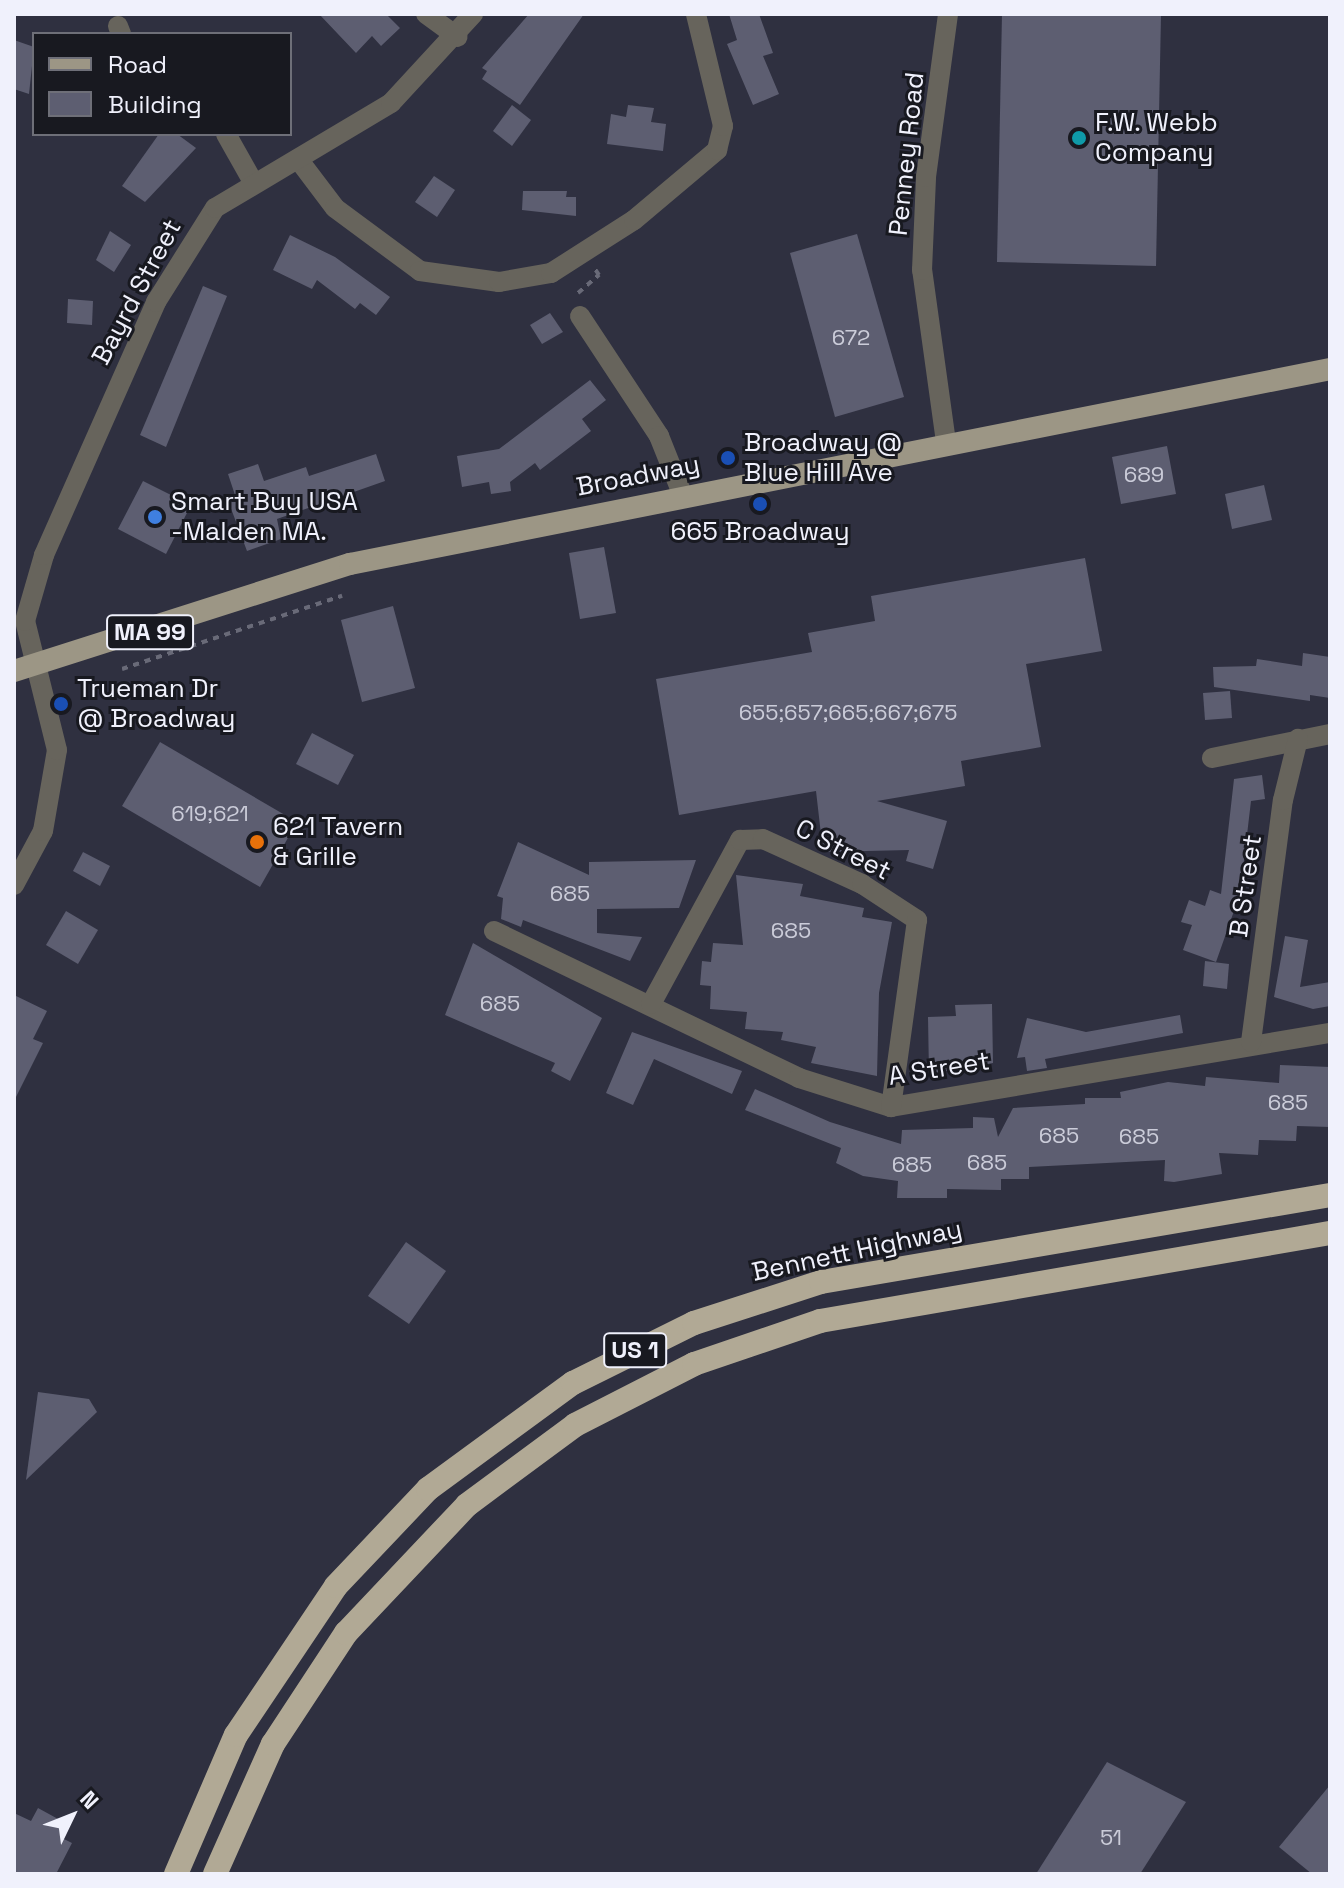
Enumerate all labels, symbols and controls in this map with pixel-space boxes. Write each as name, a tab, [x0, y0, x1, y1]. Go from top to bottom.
legend	[32, 32, 292, 136]
text: Road	[108, 49, 167, 80]
street label: Penney Road	[883, 71, 931, 237]
text: Building	[108, 89, 202, 120]
place label: F.W. Webb Company	[1095, 107, 1219, 168]
marker: F.W. Webb Company	[1070, 129, 1088, 147]
street label: Bayrd Street	[86, 214, 188, 370]
house number: 672	[832, 325, 870, 351]
place label: Broadway @ Blue Hill Ave	[744, 427, 902, 488]
street label: Broadway	[574, 449, 702, 503]
marker: Broadway @ Blue Hill Ave	[719, 449, 737, 467]
house number: 689	[1124, 462, 1164, 488]
place label: Smart Buy USA -Malden MA.	[171, 486, 358, 548]
marker: 665 Broadway	[751, 495, 769, 513]
marker: Smart Buy USA -Malden MA.	[146, 508, 164, 526]
place label: 665 Broadway	[670, 516, 850, 548]
road number: MA 99	[104, 612, 196, 652]
place label: Trueman Dr @ Broadway	[77, 673, 235, 734]
marker: Trueman Dr @ Broadway	[52, 695, 70, 713]
house number: 655;657;665;667;675	[739, 700, 957, 726]
house number: 619;621	[171, 801, 249, 827]
place label: 621 Tavern & Grille	[273, 811, 404, 872]
street label: C Street	[790, 813, 896, 887]
marker: 621 Tavern & Grille	[248, 833, 266, 851]
street label: B Street	[1223, 833, 1269, 939]
house number: 685	[550, 881, 590, 907]
house number: 685	[771, 918, 811, 944]
house number: 685	[480, 991, 520, 1017]
street label: A Street	[886, 1046, 992, 1092]
house number: 685	[1268, 1090, 1308, 1116]
house number: 685	[1039, 1123, 1079, 1149]
house number: 685	[1119, 1124, 1159, 1150]
house number: 685	[967, 1150, 1007, 1176]
house number: 685	[892, 1152, 932, 1178]
street label: Bennett Highway	[749, 1214, 965, 1288]
road number: US 1	[603, 1330, 667, 1370]
north arrow	[32, 1776, 112, 1856]
text: N	[74, 1785, 105, 1815]
house number: 51	[1100, 1825, 1122, 1851]

